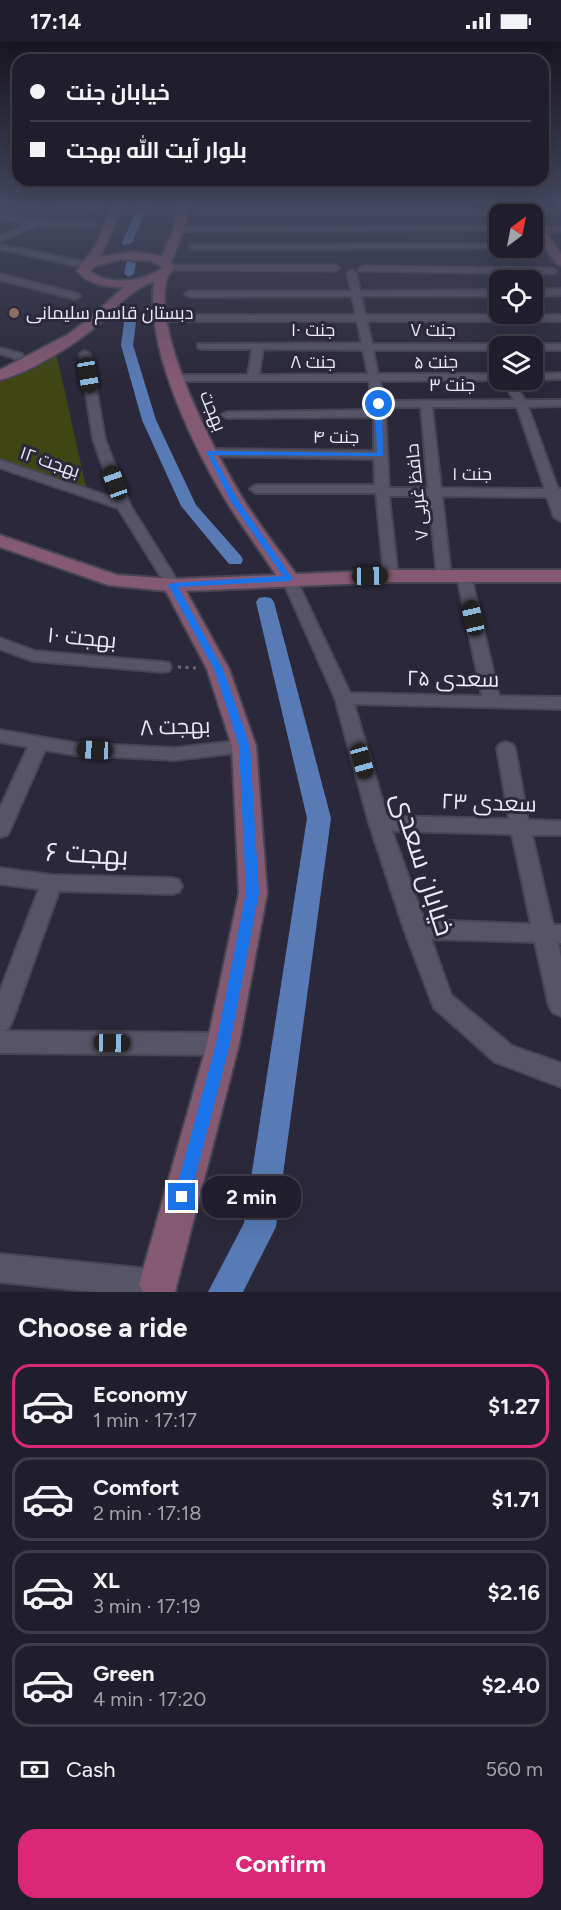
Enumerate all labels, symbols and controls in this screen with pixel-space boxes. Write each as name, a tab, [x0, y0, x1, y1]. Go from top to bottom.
text: 17:14	[30, 8, 81, 35]
text: خیابان جنت	[66, 79, 170, 106]
text: بلوار آیت الله بهجت	[66, 137, 247, 164]
north arrow	[489, 204, 543, 258]
map controls	[489, 204, 543, 390]
button: locate	[489, 270, 543, 324]
place label: دبستان قاسم سلیمانی	[26, 302, 193, 325]
marker: دبستان قاسم سلیمانی	[7, 306, 21, 320]
street label: جنت ۱۰	[291, 319, 335, 341]
street label: جنت ۷	[410, 319, 456, 341]
button: layers	[489, 336, 543, 390]
street label: جنت ۸	[290, 351, 336, 373]
street label: جنت ۵	[414, 351, 458, 373]
car	[76, 356, 100, 394]
street label: جنت ۳	[429, 374, 475, 396]
street label: بهجت	[195, 387, 231, 435]
route start	[365, 390, 392, 417]
street label: جنت ۴	[313, 426, 359, 448]
street label: بهجت ۱۲	[17, 442, 83, 482]
street label: حافظ غربی ۷	[401, 442, 433, 542]
car	[100, 463, 130, 503]
street label: جنت ۱	[452, 463, 492, 485]
car	[352, 567, 388, 585]
car	[460, 598, 486, 638]
street label: بهجت ۱۰	[46, 621, 118, 654]
street label: سعدی ۲۵	[406, 664, 500, 693]
street label: بهجت ۸	[139, 712, 211, 741]
car	[77, 740, 113, 760]
car	[348, 741, 376, 781]
street label: سعدی ۲۳	[441, 787, 537, 818]
street label: خیابان سعدی	[385, 788, 462, 940]
street label: بهجت ۶	[45, 835, 129, 872]
car	[94, 1034, 130, 1052]
callout: 2 min	[203, 1176, 302, 1218]
route end	[168, 1183, 195, 1210]
text: 2 min	[226, 1185, 277, 1209]
text: Choose a ride	[18, 1311, 187, 1344]
icon: car	[21, 1379, 75, 1433]
text: Economy	[93, 1381, 188, 1408]
text: $1.27	[488, 1393, 540, 1420]
text: 1 min · 17:17	[93, 1408, 197, 1432]
icon: car	[21, 1472, 75, 1526]
text: Comfort	[93, 1474, 179, 1501]
text: $1.71	[492, 1486, 540, 1513]
text: 2 min · 17:18	[93, 1501, 202, 1525]
icon: car	[21, 1565, 75, 1619]
text: XL	[93, 1567, 120, 1594]
text: $2.16	[488, 1579, 540, 1606]
text: 3 min · 17:19	[93, 1594, 200, 1618]
icon: car	[21, 1658, 75, 1712]
text: Green	[93, 1660, 155, 1687]
text: $2.40	[481, 1672, 540, 1699]
text: 4 min · 17:20	[93, 1687, 206, 1711]
icon: cash	[18, 1753, 51, 1786]
text: Cash	[66, 1756, 116, 1783]
text: 560 m	[485, 1757, 543, 1781]
button: Confirm	[18, 1829, 543, 1898]

